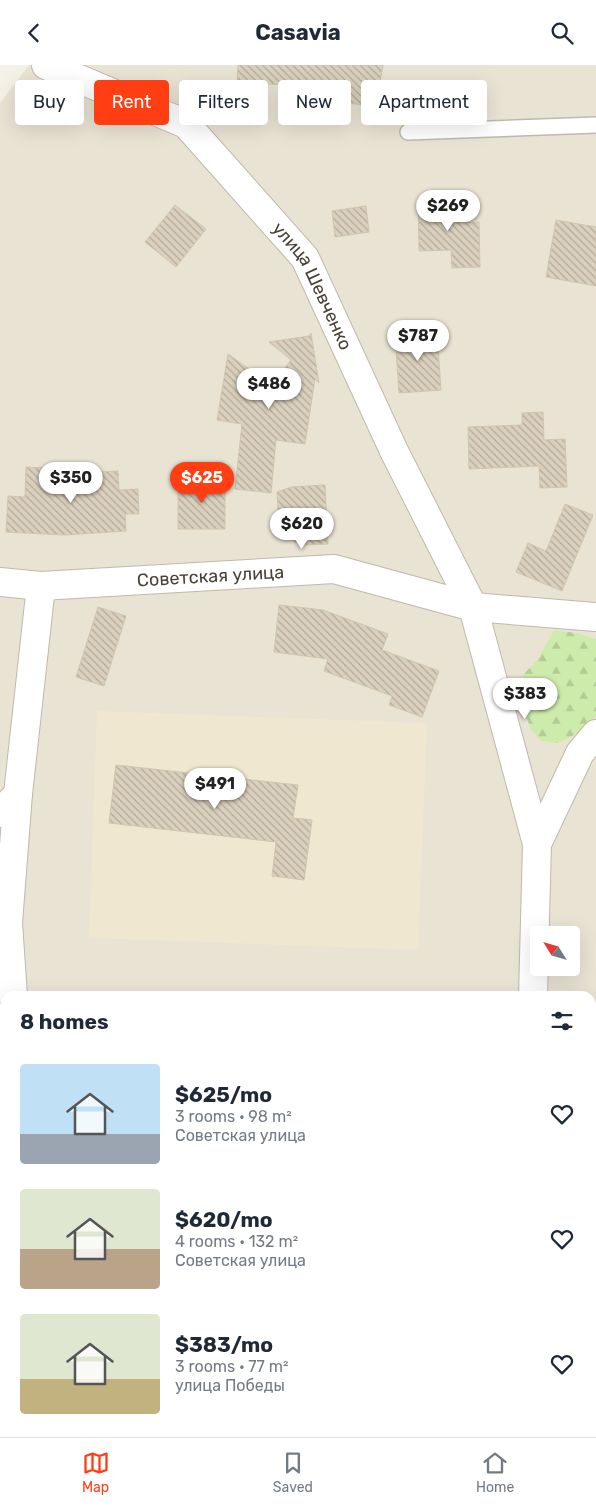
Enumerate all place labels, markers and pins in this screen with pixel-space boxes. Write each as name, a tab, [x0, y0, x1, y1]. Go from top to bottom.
pin: $269	[418, 189, 478, 232]
pin: $787	[388, 319, 448, 362]
pin: $486	[239, 367, 299, 410]
pin: $350	[41, 461, 101, 504]
pin: $625	[172, 461, 232, 504]
pin: $620	[272, 507, 332, 550]
pin: $383	[495, 677, 555, 720]
pin: $491	[185, 767, 245, 810]

